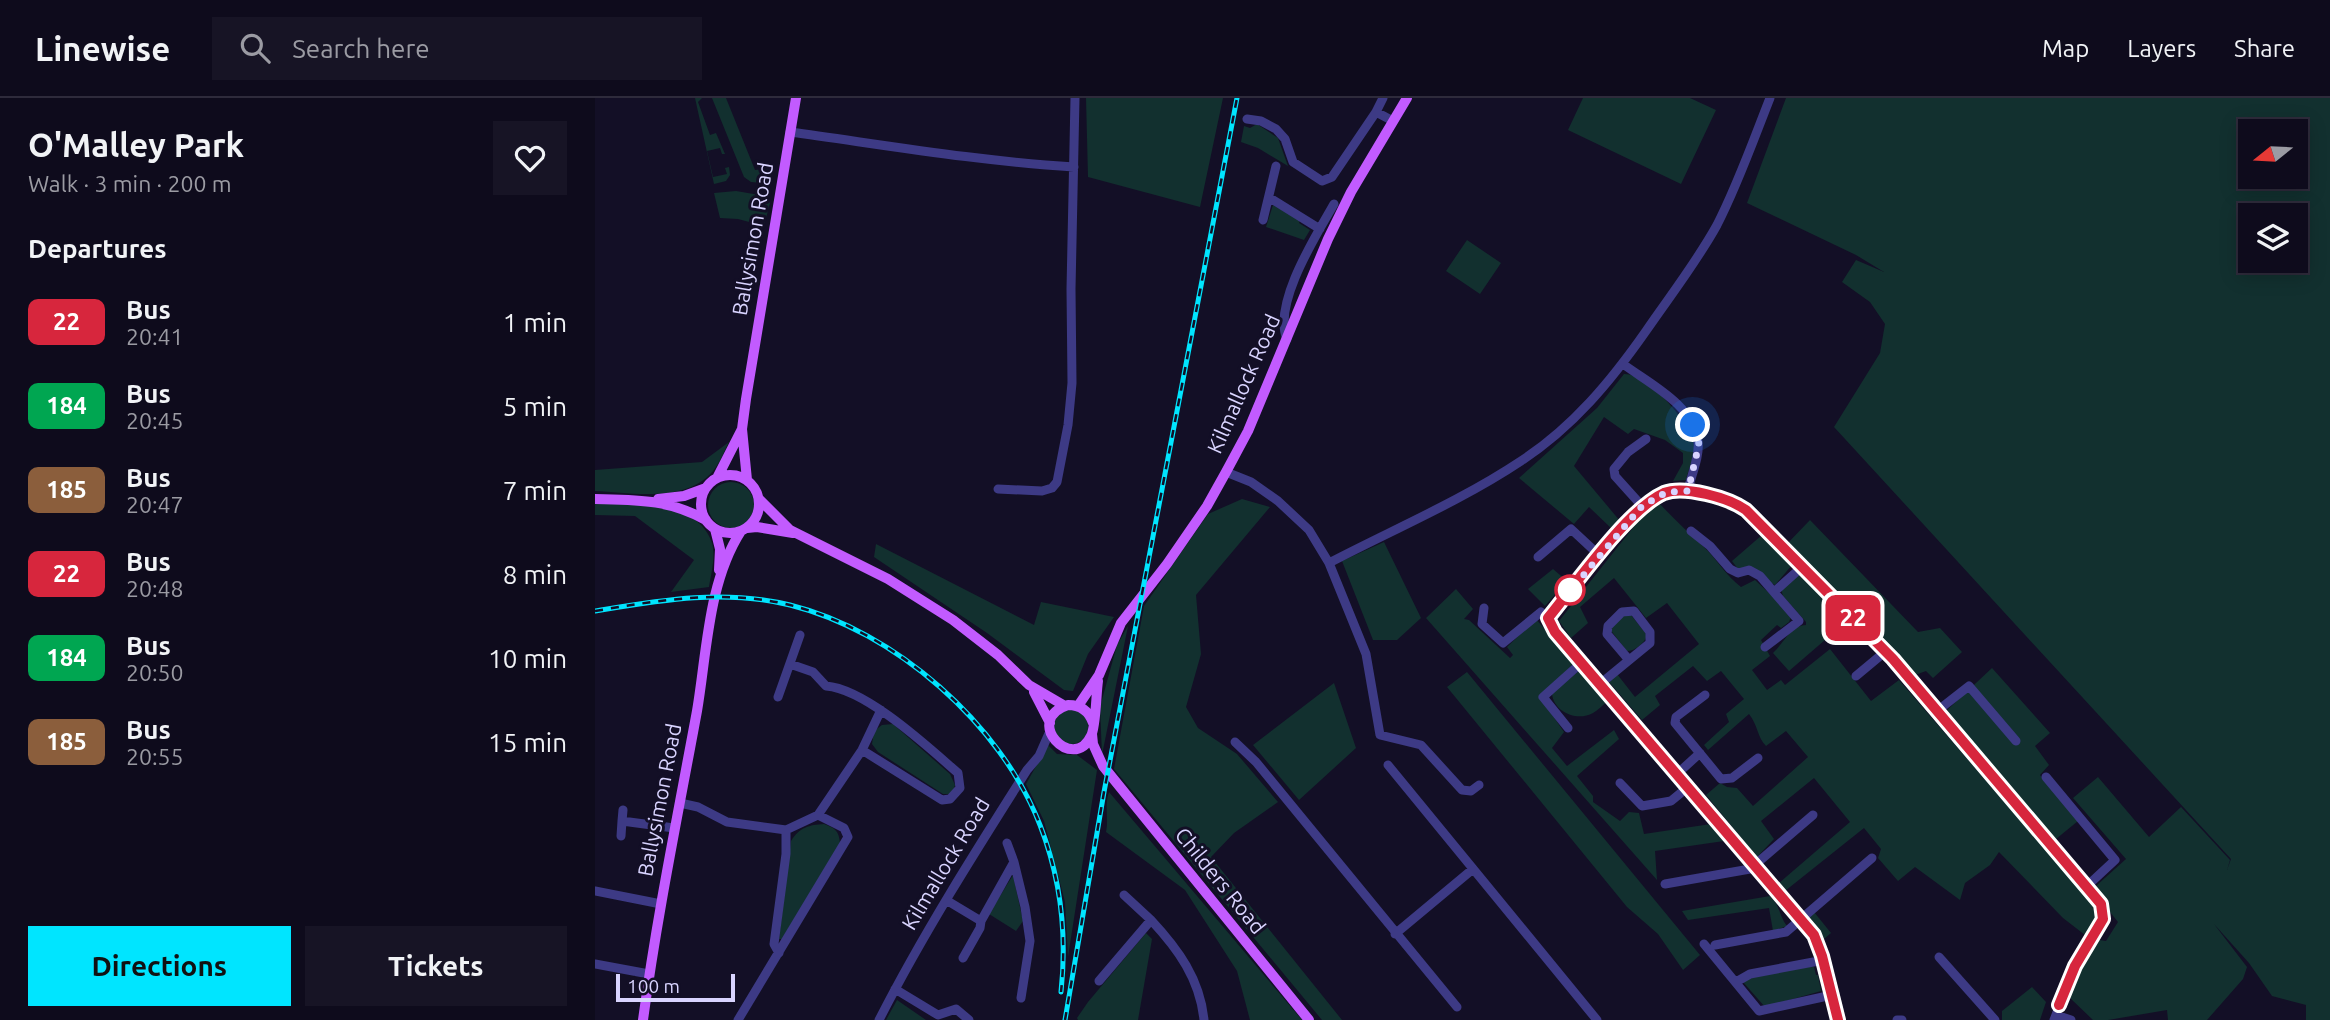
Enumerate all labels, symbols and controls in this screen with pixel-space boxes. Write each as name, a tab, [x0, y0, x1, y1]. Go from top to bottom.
search box	[212, 17, 702, 80]
icon: search	[236, 29, 274, 67]
text: Linewise	[35, 30, 170, 67]
text: Search here	[292, 34, 430, 63]
text: Map	[2042, 35, 2089, 62]
text: Layers	[2127, 35, 2196, 62]
text: Share	[2234, 35, 2295, 62]
north arrow	[2238, 119, 2308, 189]
map controls	[2238, 119, 2308, 273]
button: heart	[493, 121, 567, 195]
text: O'Malley Park	[28, 126, 244, 163]
street label: Ballysimon Road	[727, 160, 777, 317]
text: Walk · 3 min · 200 m	[28, 171, 232, 196]
button: layers	[2238, 203, 2308, 273]
text: Departures	[28, 234, 166, 263]
text: Bus	[126, 295, 171, 324]
text: 22	[53, 308, 80, 335]
text: 1 min	[503, 308, 567, 337]
street label: Kilmallock Road	[1202, 310, 1284, 457]
text: 20:41	[126, 324, 184, 349]
text: Bus	[126, 379, 171, 408]
text: 184	[46, 392, 87, 419]
text: 5 min	[503, 392, 567, 421]
your location	[1675, 407, 1710, 442]
text: 20:45	[126, 408, 184, 433]
text: Bus	[126, 463, 171, 492]
text: 185	[46, 476, 87, 503]
text: 7 min	[503, 476, 567, 505]
text: 20:47	[126, 492, 184, 517]
text: Bus	[126, 547, 171, 576]
text: 22	[53, 560, 80, 587]
text: 8 min	[503, 560, 567, 589]
unlabelled marker	[1555, 575, 1585, 605]
text: 20:48	[126, 576, 184, 601]
line badge: 22	[1821, 595, 1885, 641]
text: 22	[1839, 604, 1867, 631]
text: Bus	[126, 631, 171, 660]
text: 184	[46, 644, 87, 671]
text: 10 min	[488, 644, 567, 673]
text: 20:50	[126, 660, 184, 685]
text: Bus	[126, 715, 171, 744]
street label: Ballysimon Road	[632, 721, 686, 878]
text: 185	[46, 728, 87, 755]
text: 15 min	[488, 728, 567, 757]
text: 20:55	[126, 744, 184, 769]
street label: Kilmallock Road	[896, 793, 994, 934]
street label: Childers Road	[1171, 822, 1271, 938]
button: Directions	[28, 926, 291, 1006]
button: Tickets	[305, 926, 567, 1006]
scale bar	[616, 971, 735, 1003]
text: 100 m	[627, 975, 680, 997]

